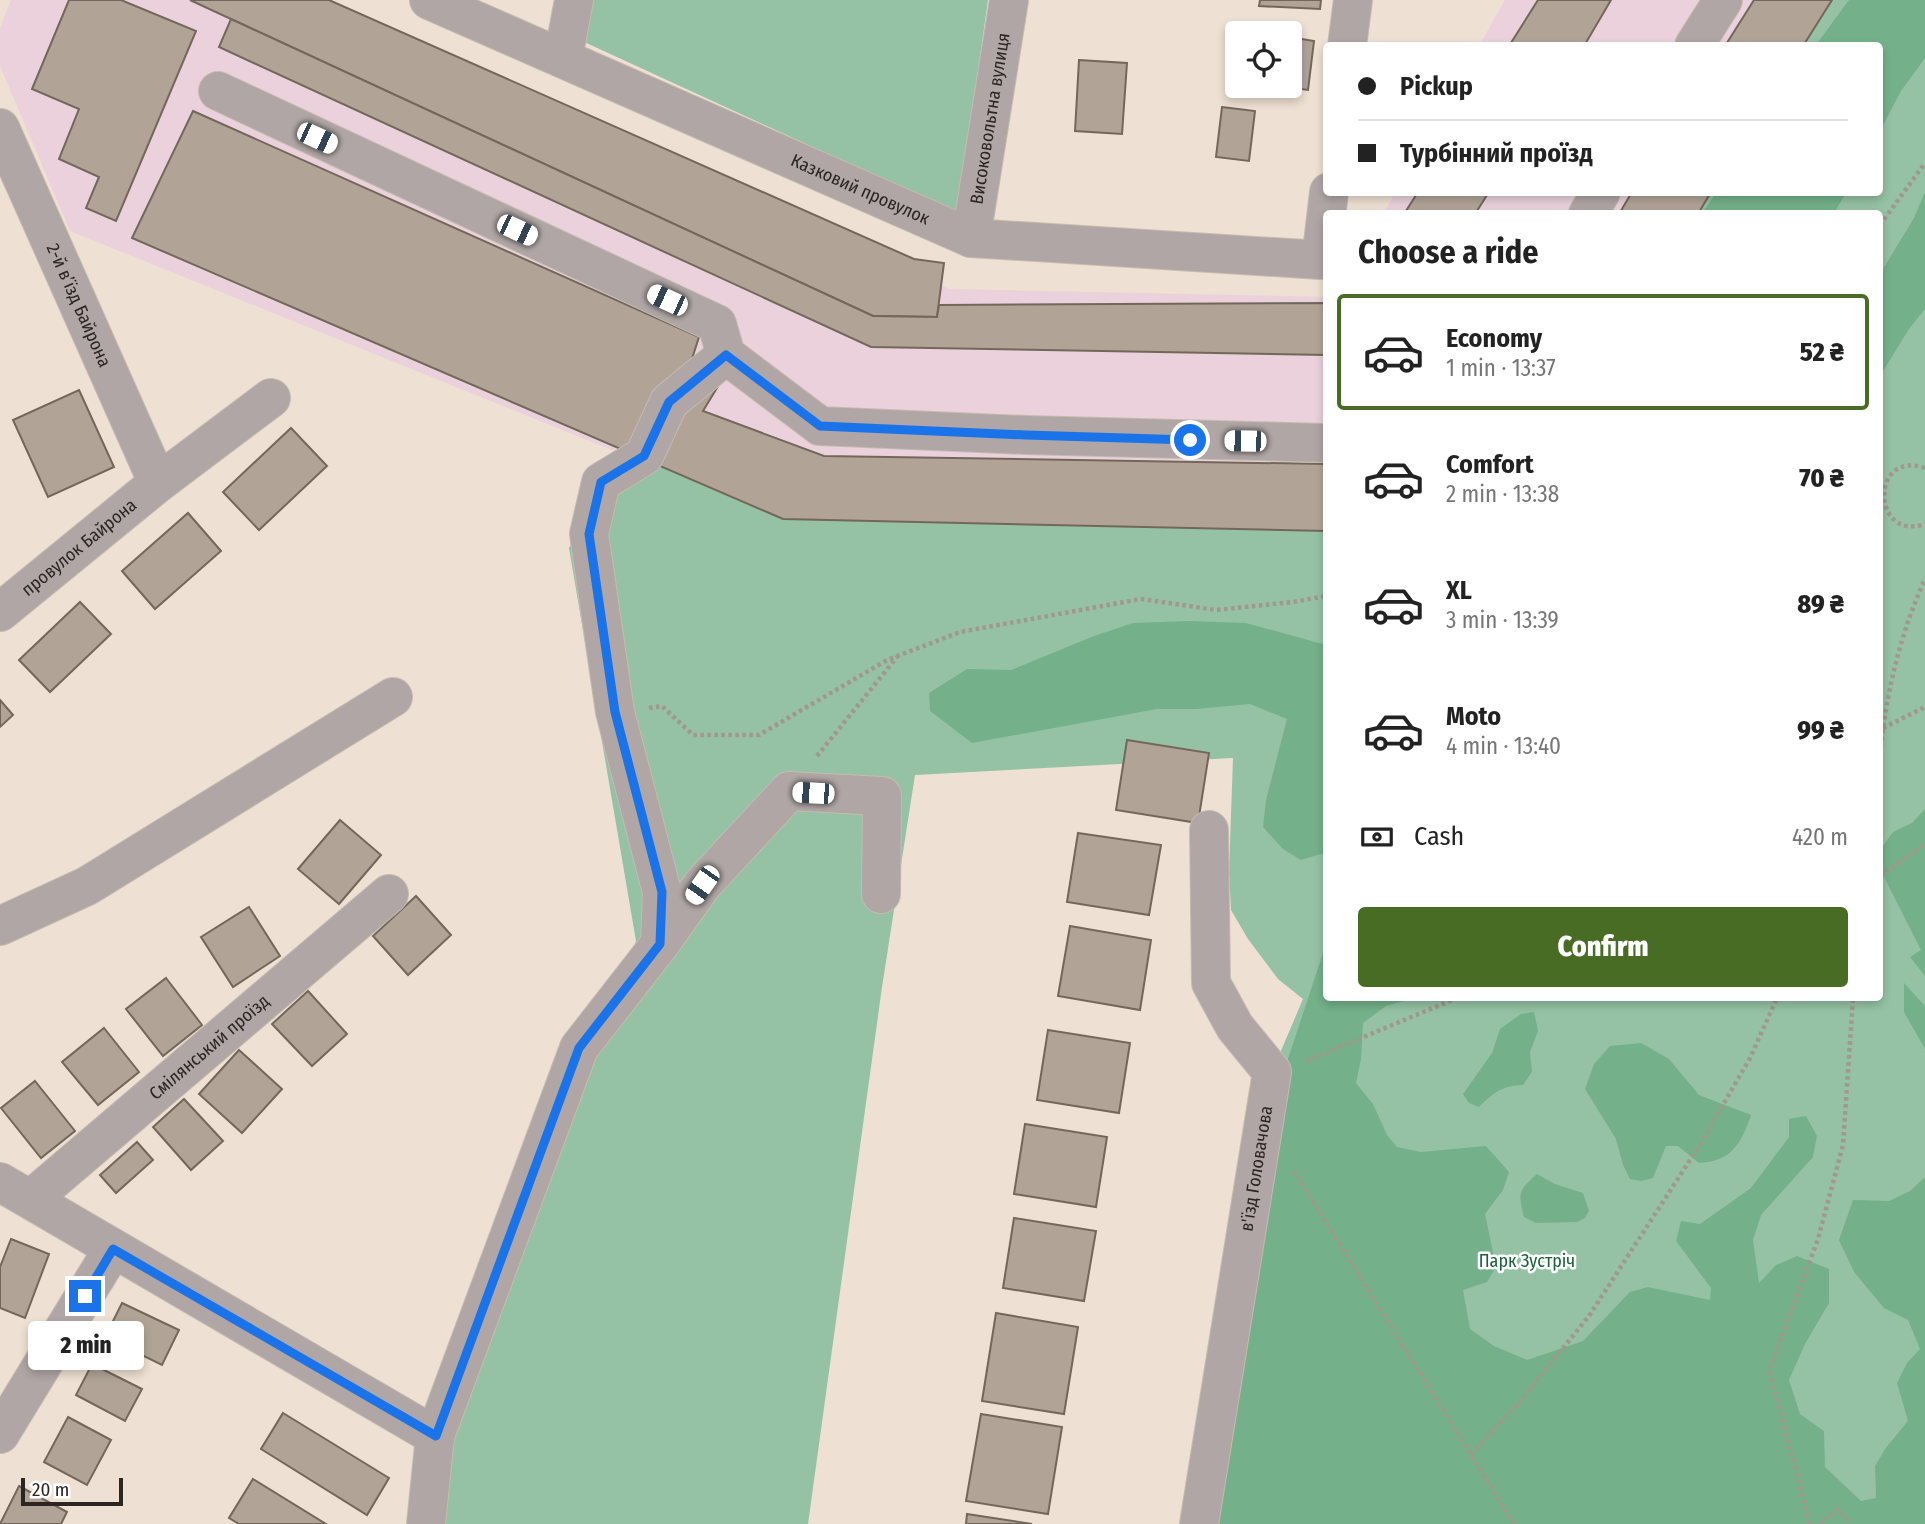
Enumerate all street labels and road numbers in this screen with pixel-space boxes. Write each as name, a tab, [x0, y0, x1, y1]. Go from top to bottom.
street label: Високовольтна вулиця	[966, 31, 1015, 206]
street label: Казковий провулок	[788, 149, 933, 230]
street label: 2-й в’їзд Байрона	[42, 240, 116, 371]
street label: провулок Байрона	[17, 494, 141, 601]
street label: Смілянський проїзд	[145, 990, 274, 1104]
street label: в'їзд Головачова	[1235, 1104, 1277, 1233]

